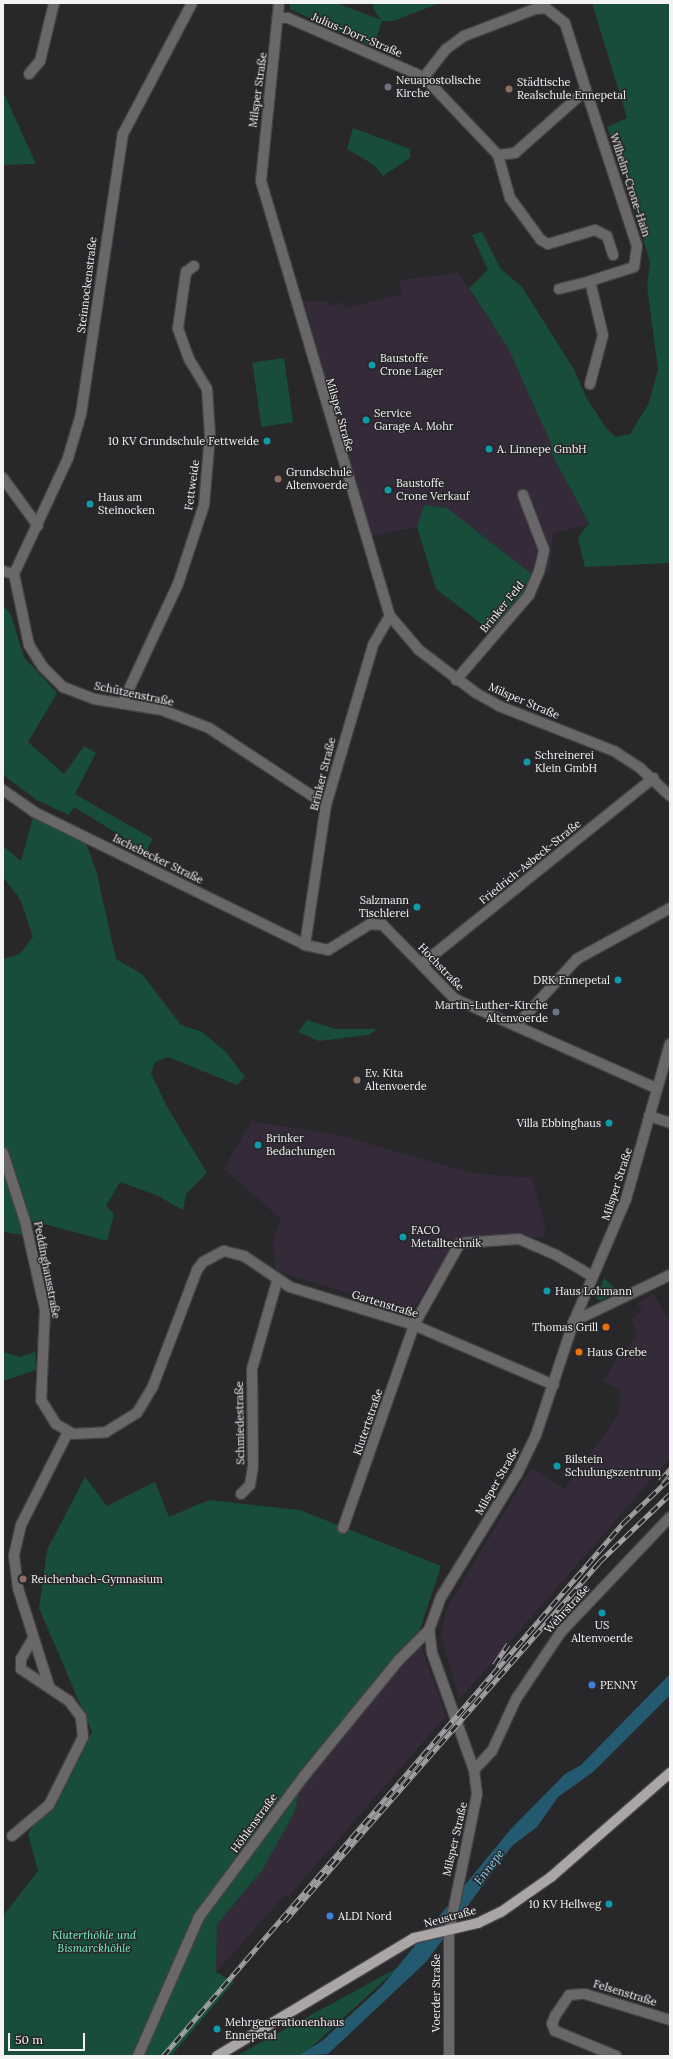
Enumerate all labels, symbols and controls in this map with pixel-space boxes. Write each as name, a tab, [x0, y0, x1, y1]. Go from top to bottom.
street label: Julius-Dorr-Straße	[310, 10, 404, 60]
street label: Milsper Straße	[246, 52, 270, 128]
place label: Neuapostolische Kirche	[396, 74, 481, 100]
place label: Städtische Realschule Ennepetal	[517, 76, 626, 102]
marker: Neuapostolische Kirche	[383, 82, 393, 92]
marker: Städtische Realschule Ennepetal	[504, 84, 514, 94]
street label: Wilhelm-Crone-Hain	[607, 132, 653, 238]
street label: Steinnockenstraße	[75, 236, 99, 334]
place label: Baustoffe Crone Lager	[380, 352, 443, 378]
marker: Baustoffe Crone Lager	[367, 360, 377, 370]
street label: Milsper Straße	[323, 377, 357, 453]
place label: Service Garage A. Mohr	[374, 407, 454, 433]
marker: Service Garage A. Mohr	[361, 415, 371, 425]
place label: 10 KV Grundschule Fettweide	[108, 434, 259, 448]
marker: 10 KV Grundschule Fettweide	[262, 436, 272, 446]
place label: A. Linnepe GmbH	[497, 442, 587, 456]
marker: A. Linnepe GmbH	[484, 444, 494, 454]
street label: Fettweide	[182, 459, 202, 511]
place label: Grundschule Altenvoerde	[286, 466, 352, 492]
marker: Grundschule Altenvoerde	[273, 474, 283, 484]
place label: Baustoffe Crone Verkauf	[396, 477, 470, 503]
marker: Baustoffe Crone Verkauf	[383, 485, 393, 495]
place label: Haus am Steinocken	[98, 491, 155, 517]
marker: Haus am Steinocken	[85, 499, 95, 509]
street label: Brinker Feld	[477, 579, 527, 635]
street label: Schützenstraße	[93, 679, 175, 709]
street label: Milsper Straße	[487, 680, 561, 722]
street label: Brinker Straße	[308, 736, 338, 812]
place label: Schreinerei Klein GmbH	[535, 749, 597, 775]
marker: Schreinerei Klein GmbH	[522, 757, 532, 767]
street label: Friedrich-Asbeck-Straße	[476, 817, 584, 907]
street label: Ischebecker Straße	[111, 831, 205, 887]
place label: Salzmann Tischlerei	[359, 894, 409, 920]
marker: Salzmann Tischlerei	[412, 902, 422, 912]
street label: Hochstraße	[415, 941, 467, 993]
place label: DRK Ennepetal	[533, 973, 610, 987]
marker: DRK Ennepetal	[613, 975, 623, 985]
place label: Martin-Luther-Kirche Altenvoerde	[435, 999, 548, 1025]
marker: Martin-Luther-Kirche Altenvoerde	[551, 1007, 561, 1017]
place label: Ev. Kita Altenvoerde	[365, 1067, 427, 1093]
marker: Ev. Kita Altenvoerde	[352, 1075, 362, 1085]
place label: Villa Ebbinghaus	[517, 1116, 601, 1130]
marker: Villa Ebbinghaus	[604, 1118, 614, 1128]
place label: Brinker Bedachungen	[266, 1132, 335, 1158]
marker: Brinker Bedachungen	[253, 1140, 263, 1150]
street label: Milsper Straße	[599, 1146, 635, 1222]
street label: Peddinghausstraße	[31, 1220, 63, 1320]
place label: FACO Metalltechnik	[411, 1224, 481, 1250]
marker: FACO Metalltechnik	[398, 1232, 408, 1242]
place label: Haus Lohmann	[555, 1284, 632, 1298]
marker: Haus Lohmann	[542, 1286, 552, 1296]
street label: Gartenstraße	[350, 1288, 420, 1320]
place label: Thomas Grill	[532, 1320, 598, 1334]
marker: Thomas Grill	[601, 1322, 611, 1332]
place label: Haus Grebe	[587, 1345, 647, 1359]
marker: Haus Grebe	[574, 1347, 584, 1357]
street label: Schmiedestraße	[233, 1381, 247, 1465]
street label: Klutertstraße	[350, 1387, 386, 1457]
street label: Milsper Straße	[472, 1445, 522, 1517]
place label: Bilstein Schulungszentrum	[565, 1453, 661, 1479]
marker: Bilstein Schulungszentrum	[552, 1461, 562, 1471]
place label: Reichenbach-Gymnasium	[31, 1572, 163, 1586]
marker: Reichenbach-Gymnasium	[18, 1574, 28, 1584]
street label: Wehrstraße	[542, 1582, 592, 1636]
marker: US Altenvoerde	[597, 1608, 607, 1618]
place label: US Altenvoerde	[571, 1619, 633, 1645]
place label: PENNY	[600, 1678, 637, 1692]
marker: PENNY	[587, 1680, 597, 1690]
street label: Höhlenstraße	[228, 1791, 280, 1855]
street label: Milsper Straße	[440, 1801, 470, 1877]
water label: Ennepe	[471, 1847, 507, 1887]
place label: 10 KV Hellweg	[529, 1897, 601, 1911]
marker: 10 KV Hellweg	[604, 1899, 614, 1909]
street label: Neustraße	[422, 1904, 478, 1930]
place label: ALDI Nord	[338, 1909, 392, 1923]
marker: ALDI Nord	[325, 1911, 335, 1921]
park label: Kluterthöhle und Bismarckhöhle	[52, 1929, 136, 1955]
street label: Voerder Straße	[429, 1954, 443, 2032]
street label: Felsenstraße	[592, 1977, 658, 2009]
place label: Mehrgenerationenhaus Ennepetal	[225, 2016, 344, 2042]
marker: Mehrgenerationenhaus Ennepetal	[212, 2024, 222, 2034]
scale bar	[10, 2025, 87, 2051]
text: 50 m	[15, 2032, 43, 2047]

